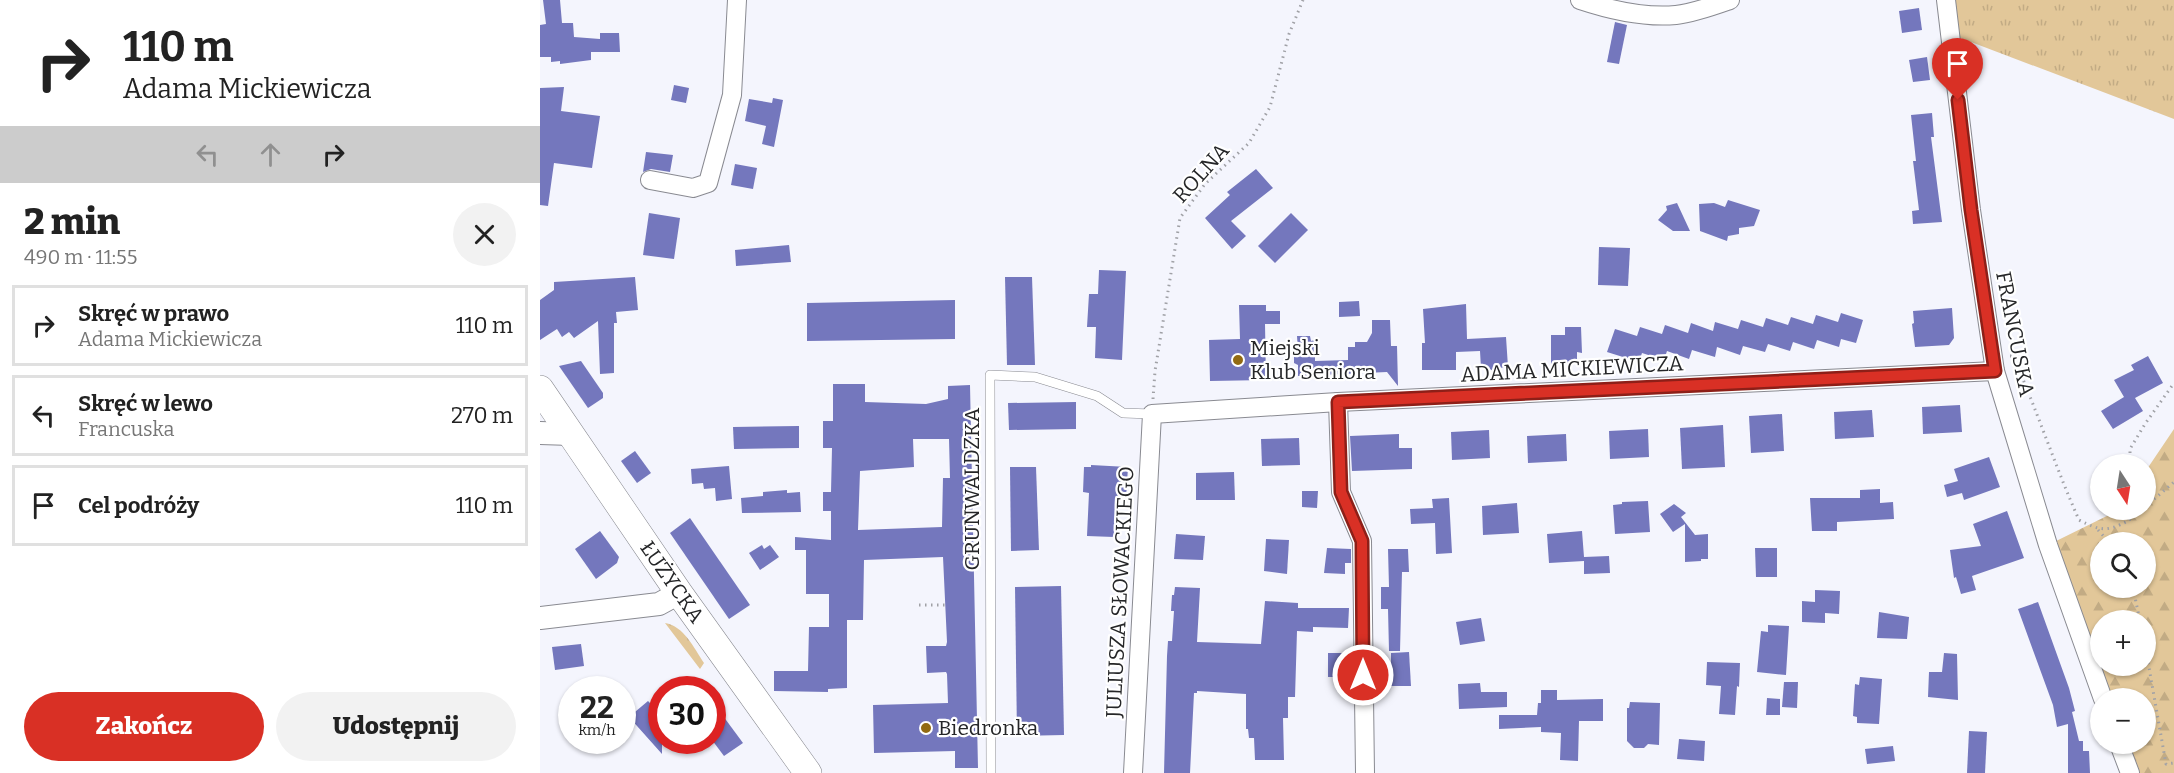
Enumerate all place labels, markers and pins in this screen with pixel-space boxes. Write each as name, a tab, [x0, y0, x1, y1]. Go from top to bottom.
pin	[1932, 38, 1983, 100]
place label: Miejski Klub Seniora	[1250, 335, 1376, 385]
marker: Miejski Klub Seniora	[1231, 353, 1245, 367]
place label: Biedronka	[938, 715, 1039, 741]
marker: Biedronka	[919, 721, 933, 735]

